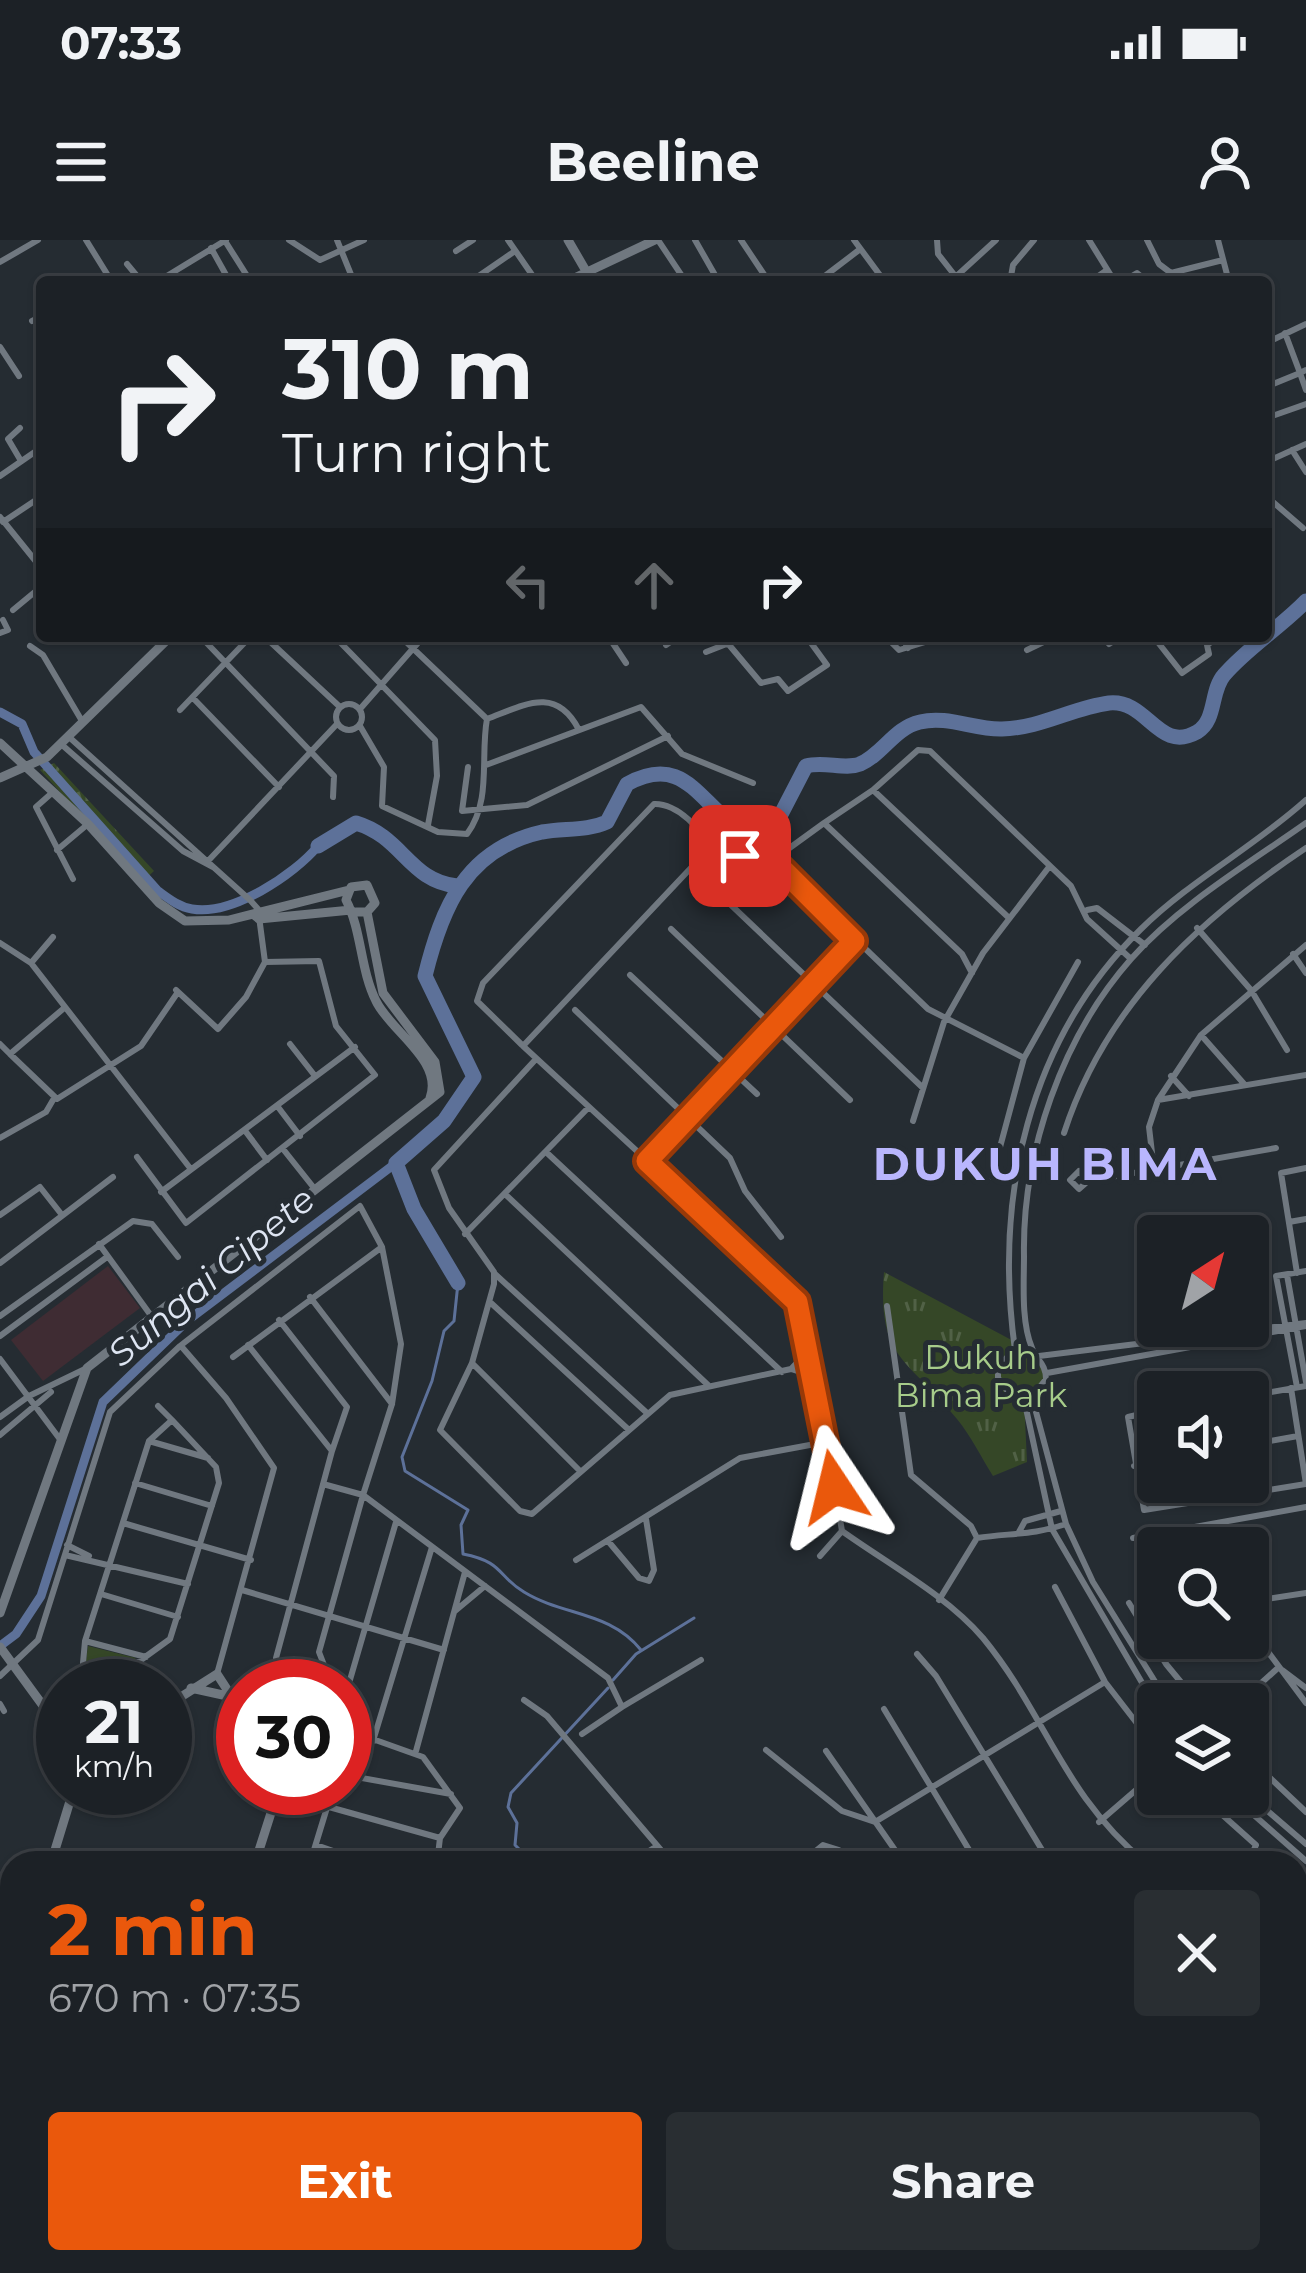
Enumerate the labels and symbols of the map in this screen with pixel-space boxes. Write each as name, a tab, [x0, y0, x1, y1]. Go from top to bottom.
pin	[689, 805, 791, 907]
district label: DUKUH BIMA	[873, 1136, 1219, 1191]
water label: Sungai Cipete	[99, 1177, 323, 1375]
north arrow	[1137, 1215, 1269, 1347]
park label: Dukuh Bima Park	[895, 1337, 1067, 1415]
position arrow	[771, 1424, 897, 1550]
speed limit sign: 30	[216, 1659, 372, 1815]

